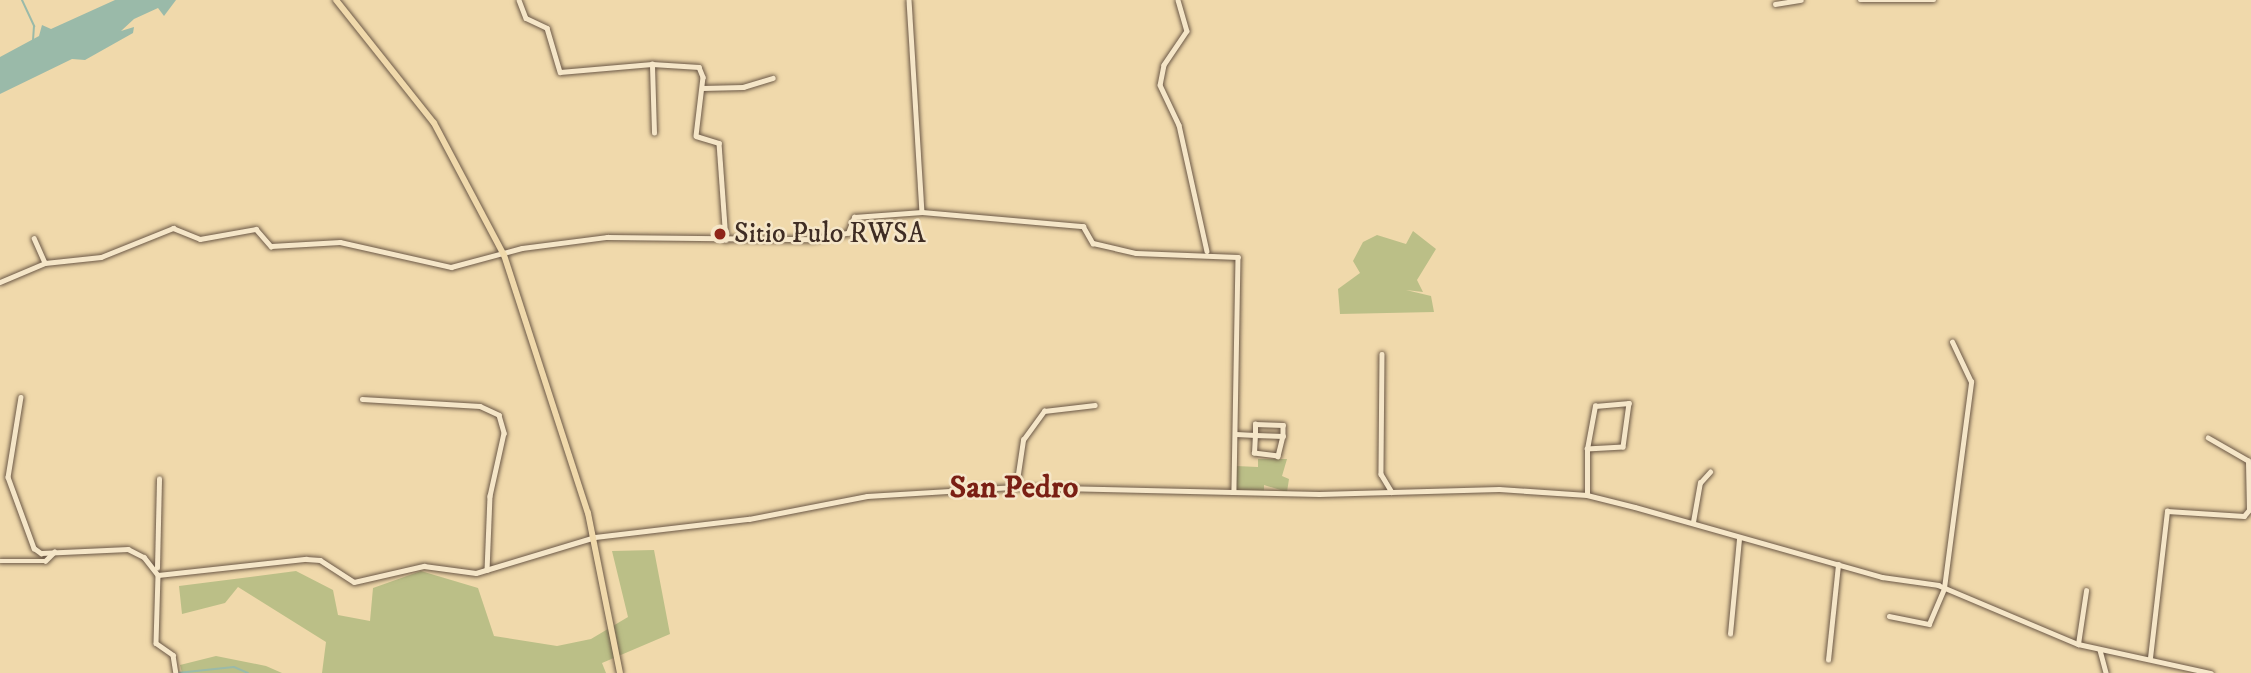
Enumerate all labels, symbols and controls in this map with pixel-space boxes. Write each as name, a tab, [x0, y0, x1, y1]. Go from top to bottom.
place label: Sitio Pulo RWSA	[734, 217, 926, 251]
marker: Sitio Pulo RWSA	[712, 226, 728, 242]
district label: San Pedro	[950, 469, 1078, 507]

